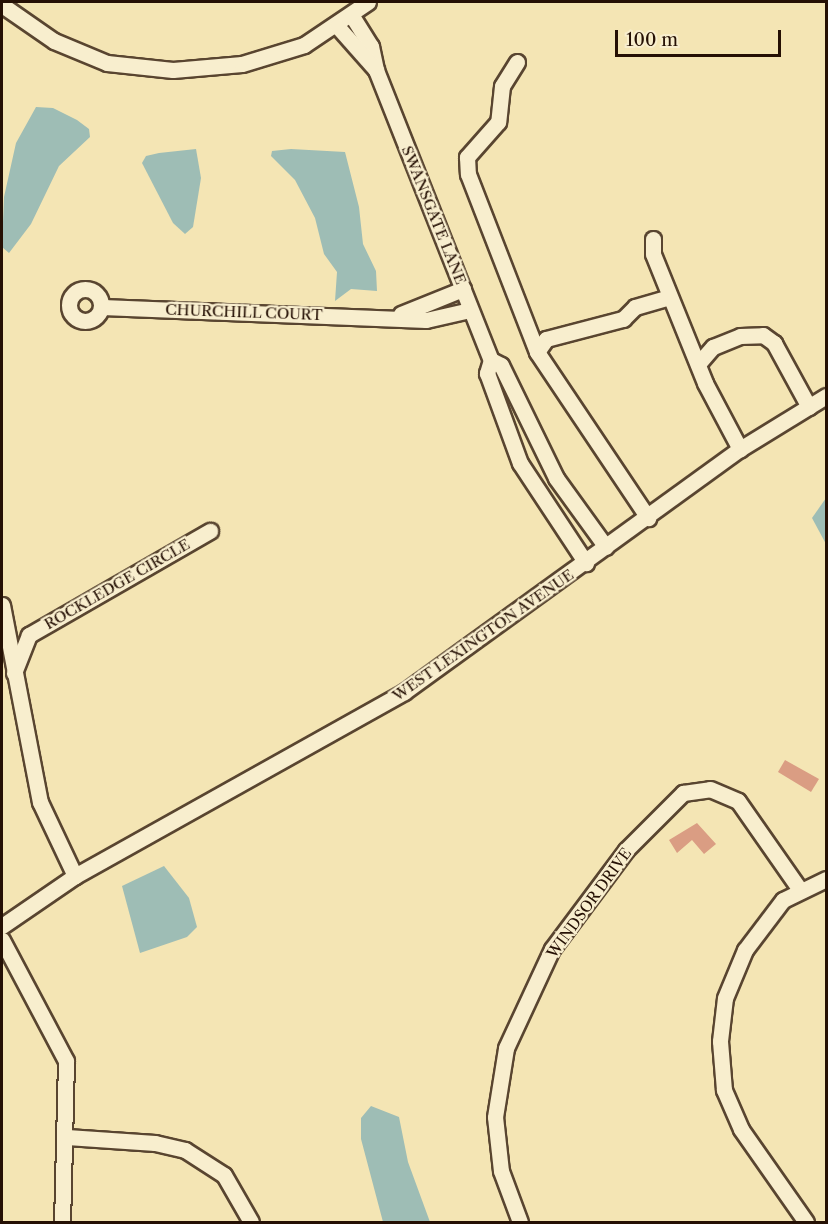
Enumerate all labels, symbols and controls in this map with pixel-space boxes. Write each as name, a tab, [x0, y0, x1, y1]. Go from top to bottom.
scale bar	[618, 18, 784, 56]
text: 100 m	[626, 29, 678, 51]
street label: SWANSGATE LANE	[398, 143, 470, 287]
street label: CHURCHILL COURT	[165, 300, 323, 324]
street label: ROCKLEDGE CIRCLE	[41, 535, 193, 633]
street label: WEST LEXINGTON AVENUE	[388, 565, 578, 705]
street label: WINDSOR DRIVE	[543, 844, 635, 962]

